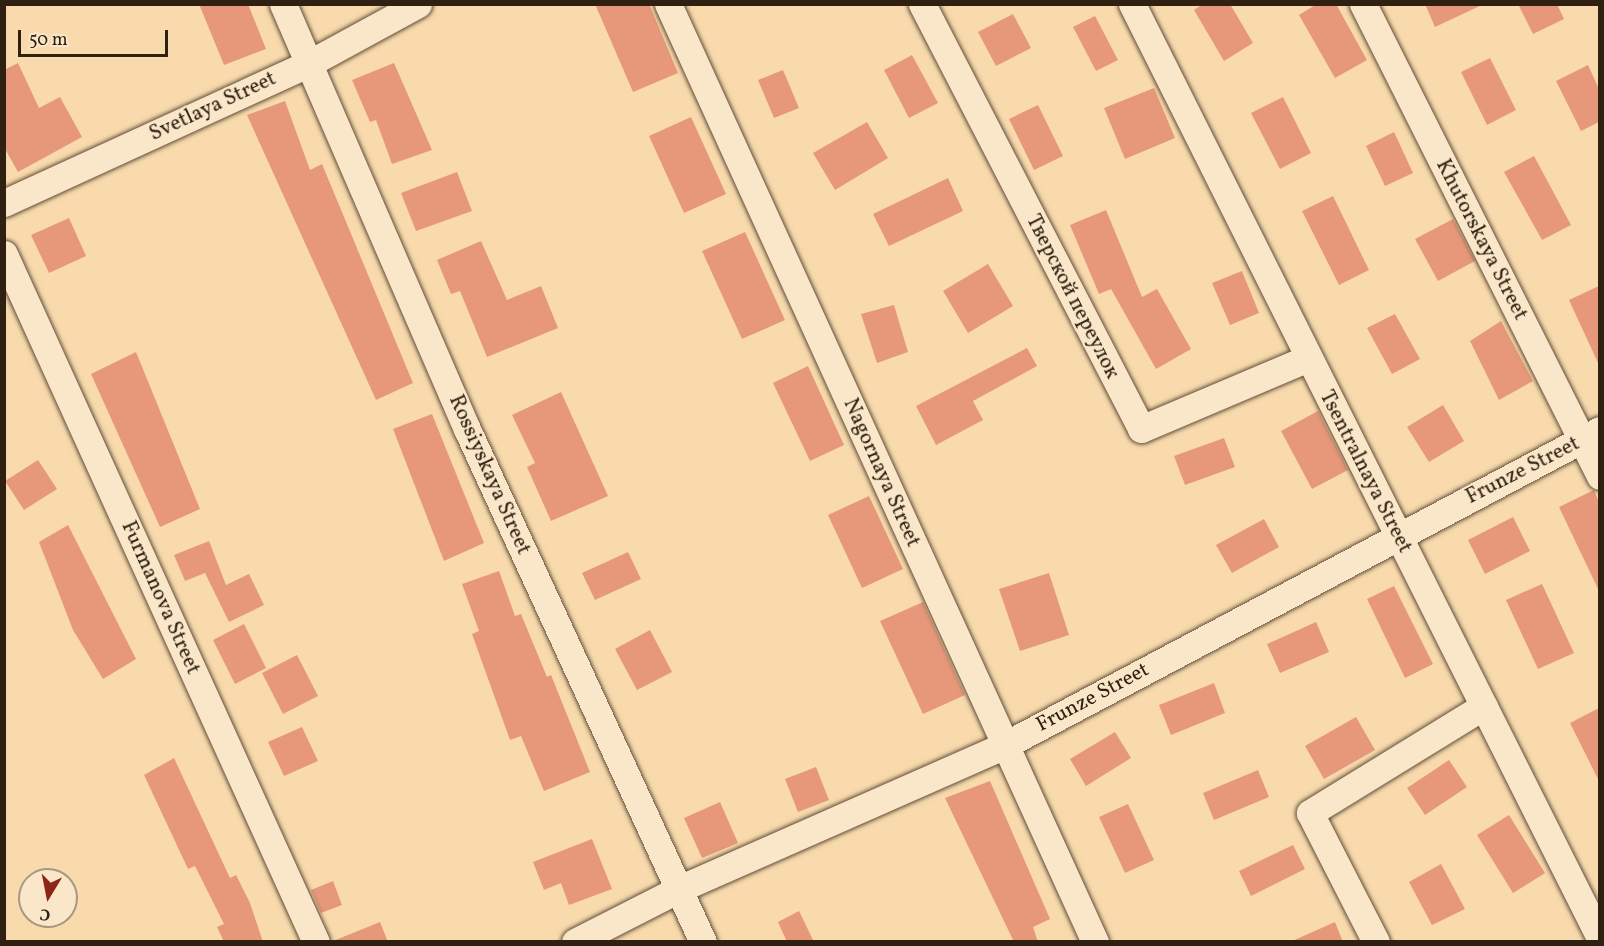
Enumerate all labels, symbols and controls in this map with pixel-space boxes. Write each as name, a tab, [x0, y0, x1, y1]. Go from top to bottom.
scale bar	[21, 18, 171, 56]
text: 50 m	[29, 28, 68, 53]
street label: Svetlaya Street	[146, 67, 280, 147]
street label: Khutorskaya Street	[1430, 155, 1532, 325]
street label: Тверской переулок	[1020, 211, 1124, 383]
street label: Tsentralnaya Street	[1313, 387, 1417, 557]
street label: Rossiyskaya Street	[442, 391, 536, 559]
street label: Nagornaya Street	[837, 395, 925, 551]
street label: Frunze Street	[1462, 432, 1584, 510]
street label: Furmanova Street	[115, 517, 205, 679]
street label: Frunze Street	[1032, 658, 1154, 738]
north arrow	[18, 868, 78, 928]
text: С	[38, 902, 52, 925]

